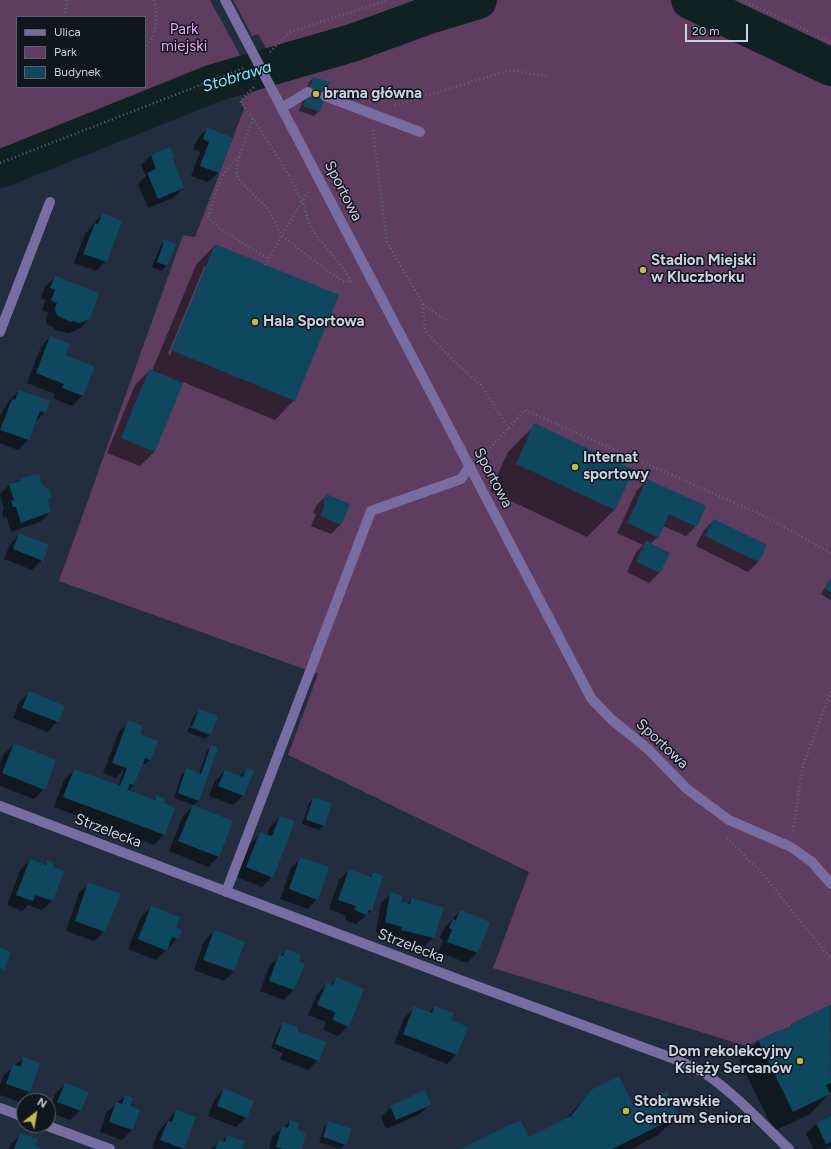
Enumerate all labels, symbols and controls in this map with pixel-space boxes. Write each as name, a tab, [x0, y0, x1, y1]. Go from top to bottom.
legend	[16, 16, 146, 88]
scale bar	[687, 16, 750, 42]
park label: Park miejski	[161, 21, 207, 56]
text: 20 m	[692, 24, 720, 38]
text: Ulica	[54, 25, 81, 39]
text: Park	[54, 45, 77, 59]
water label: Stobrawa	[200, 57, 274, 97]
text: Budynek	[54, 65, 100, 79]
place label: brama główna	[324, 85, 422, 103]
marker: brama główna	[311, 89, 321, 99]
street label: Sportowa	[320, 158, 366, 224]
place label: Stadion Miejski w Kluczborku	[651, 252, 756, 287]
marker: Stadion Miejski w Kluczborku	[638, 265, 648, 275]
place label: Hala Sportowa	[263, 313, 365, 331]
marker: Hala Sportowa	[250, 317, 260, 327]
street label: Sportowa	[470, 445, 516, 511]
place label: Internat sportowy	[583, 449, 649, 484]
marker: Internat sportowy	[570, 462, 580, 472]
street label: Sportowa	[632, 715, 692, 773]
street label: Strzelecka	[72, 810, 144, 852]
street label: Strzelecka	[375, 925, 447, 967]
place label: Dom rekolekcyjny Księży Sercanów	[668, 1043, 792, 1078]
marker: Dom rekolekcyjny Księży Sercanów	[795, 1056, 805, 1066]
north arrow	[16, 1093, 56, 1133]
place label: Stobrawskie Centrum Seniora	[634, 1093, 751, 1128]
text: N	[35, 1095, 49, 1111]
marker: Stobrawskie Centrum Seniora	[621, 1106, 631, 1116]

